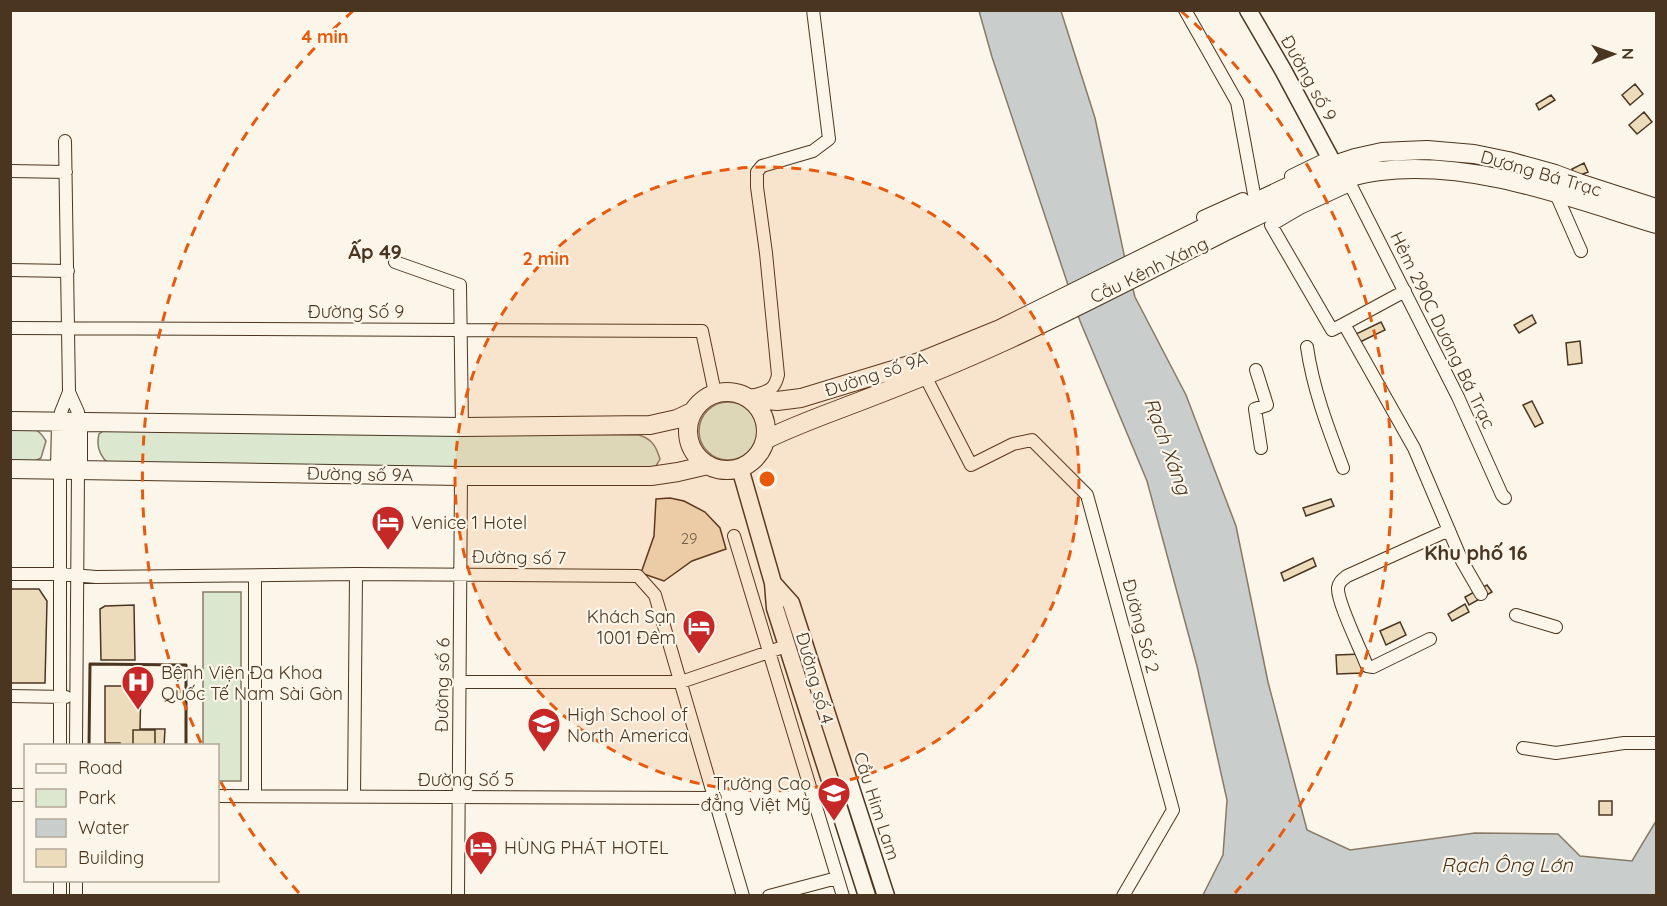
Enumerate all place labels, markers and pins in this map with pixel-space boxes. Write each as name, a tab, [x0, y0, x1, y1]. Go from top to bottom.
centre of rings	[757, 469, 777, 489]
hotel icon: Venice 1 Hotel	[370, 504, 406, 551]
place label: Venice 1 Hotel	[411, 511, 527, 534]
place label: Khách Sạn 1001 Đêm	[587, 605, 676, 649]
hotel icon: Khách Sạn 1001 Đêm	[681, 608, 717, 655]
place label: Bệnh Viện Đa Khoa Quốc Tế Nam Sài Gòn	[161, 661, 343, 705]
hospital icon: Bệnh Viện Đa Khoa Quốc Tế Nam Sài Gòn	[120, 664, 156, 711]
place label: High School of North America	[567, 703, 689, 747]
school or university icon: High School of North America	[526, 706, 562, 753]
place label: Trường Cao đẳng Việt Mỹ	[701, 772, 811, 816]
school or university icon: Trường Cao đẳng Việt Mỹ	[816, 775, 852, 822]
hotel icon: HÙNG PHÁT HOTEL	[463, 829, 499, 876]
place label: HÙNG PHÁT HOTEL	[504, 836, 669, 859]

